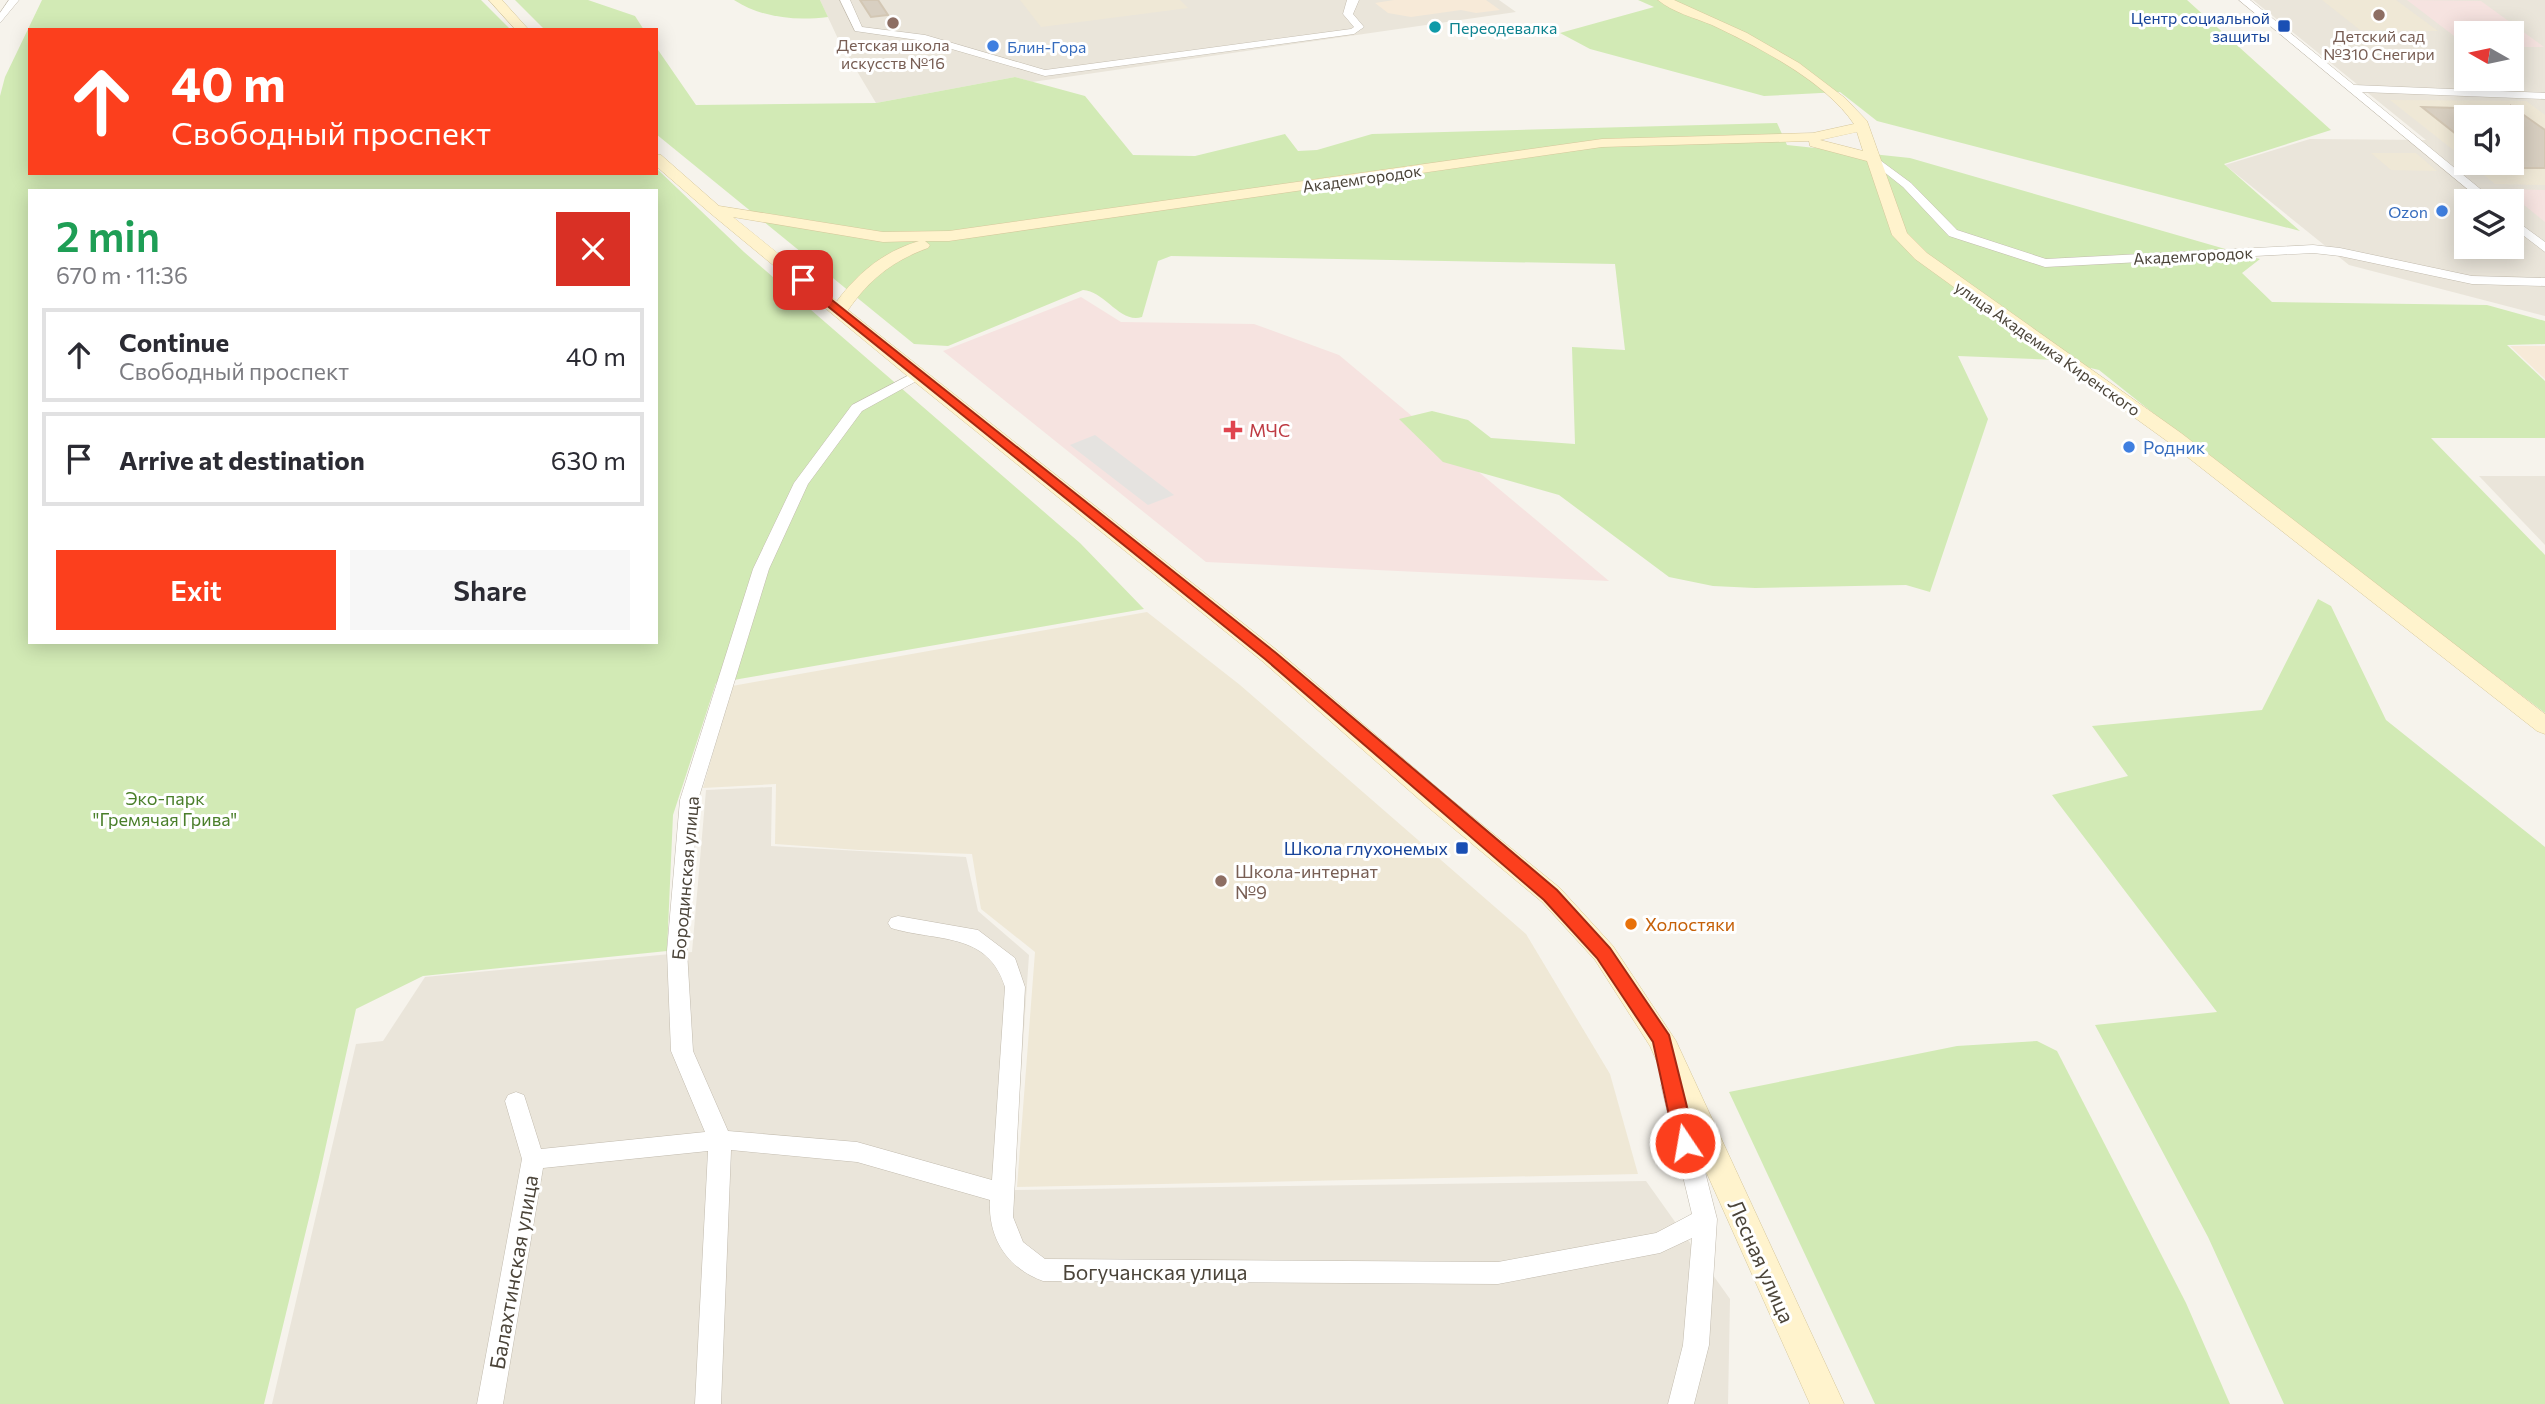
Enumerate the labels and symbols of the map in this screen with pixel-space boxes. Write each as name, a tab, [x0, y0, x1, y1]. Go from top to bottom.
marker: Детский сад №310 Снегири	[2371, 7, 2387, 23]
place label: Центр социальной защиты	[2131, 8, 2270, 45]
marker: Детская школа искусств №16	[885, 15, 901, 31]
place label: Переодевалка	[1449, 18, 1557, 37]
marker: Центр социальной защиты	[2276, 18, 2292, 34]
marker: Переодевалка	[1427, 19, 1443, 35]
north arrow	[2454, 21, 2524, 91]
place label: Детский сад №310 Снегири	[2323, 26, 2435, 63]
place label: Детская школа искусств №16	[836, 35, 950, 72]
place label: Блин-Гора	[1007, 37, 1086, 56]
marker: Блин-Гора	[985, 38, 1001, 54]
street label: Академгородок	[1301, 160, 1423, 196]
place label: Ozon	[2388, 202, 2428, 221]
marker: Ozon	[2434, 203, 2450, 219]
street label: Академгородок	[2133, 242, 2254, 268]
pin	[773, 250, 833, 310]
street label: улица Академика Киренского	[1952, 277, 2144, 419]
place label: МЧС	[1249, 419, 1290, 441]
marker: МЧС	[1223, 420, 1243, 440]
place label: Родник	[2143, 436, 2206, 458]
marker: Родник	[2121, 439, 2137, 455]
park label: Эко-парк "Гремячая Грива"	[93, 787, 237, 830]
street label: Бородинская улица	[667, 795, 703, 961]
place label: Школа глухонемых	[1284, 837, 1448, 859]
marker: Школа глухонемых	[1454, 840, 1470, 856]
place label: Школа-интернат №9	[1235, 860, 1379, 903]
marker: Школа-интернат №9	[1213, 873, 1229, 889]
place label: Холостяки	[1645, 913, 1735, 935]
marker: Холостяки	[1623, 916, 1639, 932]
position arrow	[1648, 1106, 1722, 1180]
street label: Балахтинская улица	[484, 1173, 542, 1371]
street label: Лесная улица	[1724, 1195, 1800, 1327]
street label: Богучанская улица	[1063, 1259, 1247, 1284]

